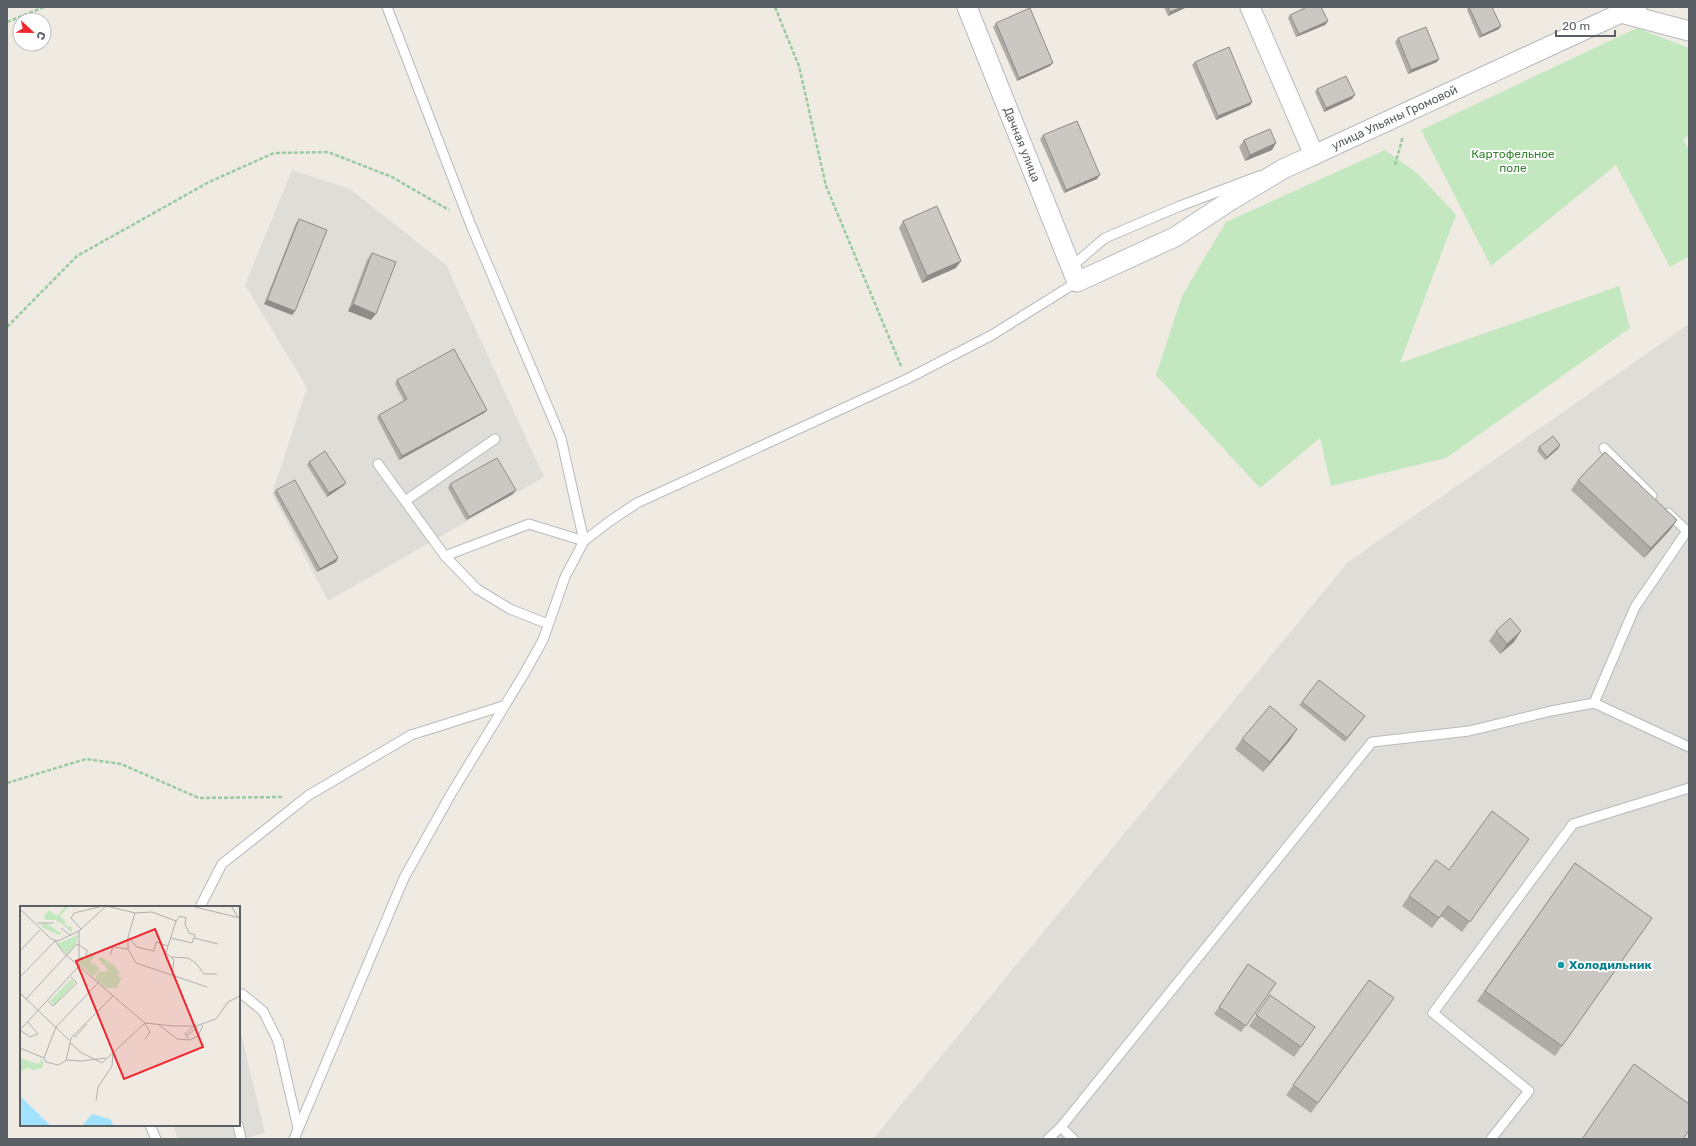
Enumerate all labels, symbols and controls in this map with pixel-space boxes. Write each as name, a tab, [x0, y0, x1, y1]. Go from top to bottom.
north arrow	[12, 12, 52, 52]
scale bar	[1556, 12, 1615, 38]
text: 20 m	[1562, 19, 1590, 33]
text: С	[33, 30, 48, 42]
street label: улица Ульяны Громовой	[1329, 83, 1460, 153]
street label: Дачная улица	[1001, 105, 1043, 184]
park label: Картофельное поле	[1471, 147, 1555, 175]
inset map	[20, 906, 240, 1126]
place label: Холодильник	[1569, 958, 1652, 972]
marker: Холодильник	[1556, 960, 1566, 970]

